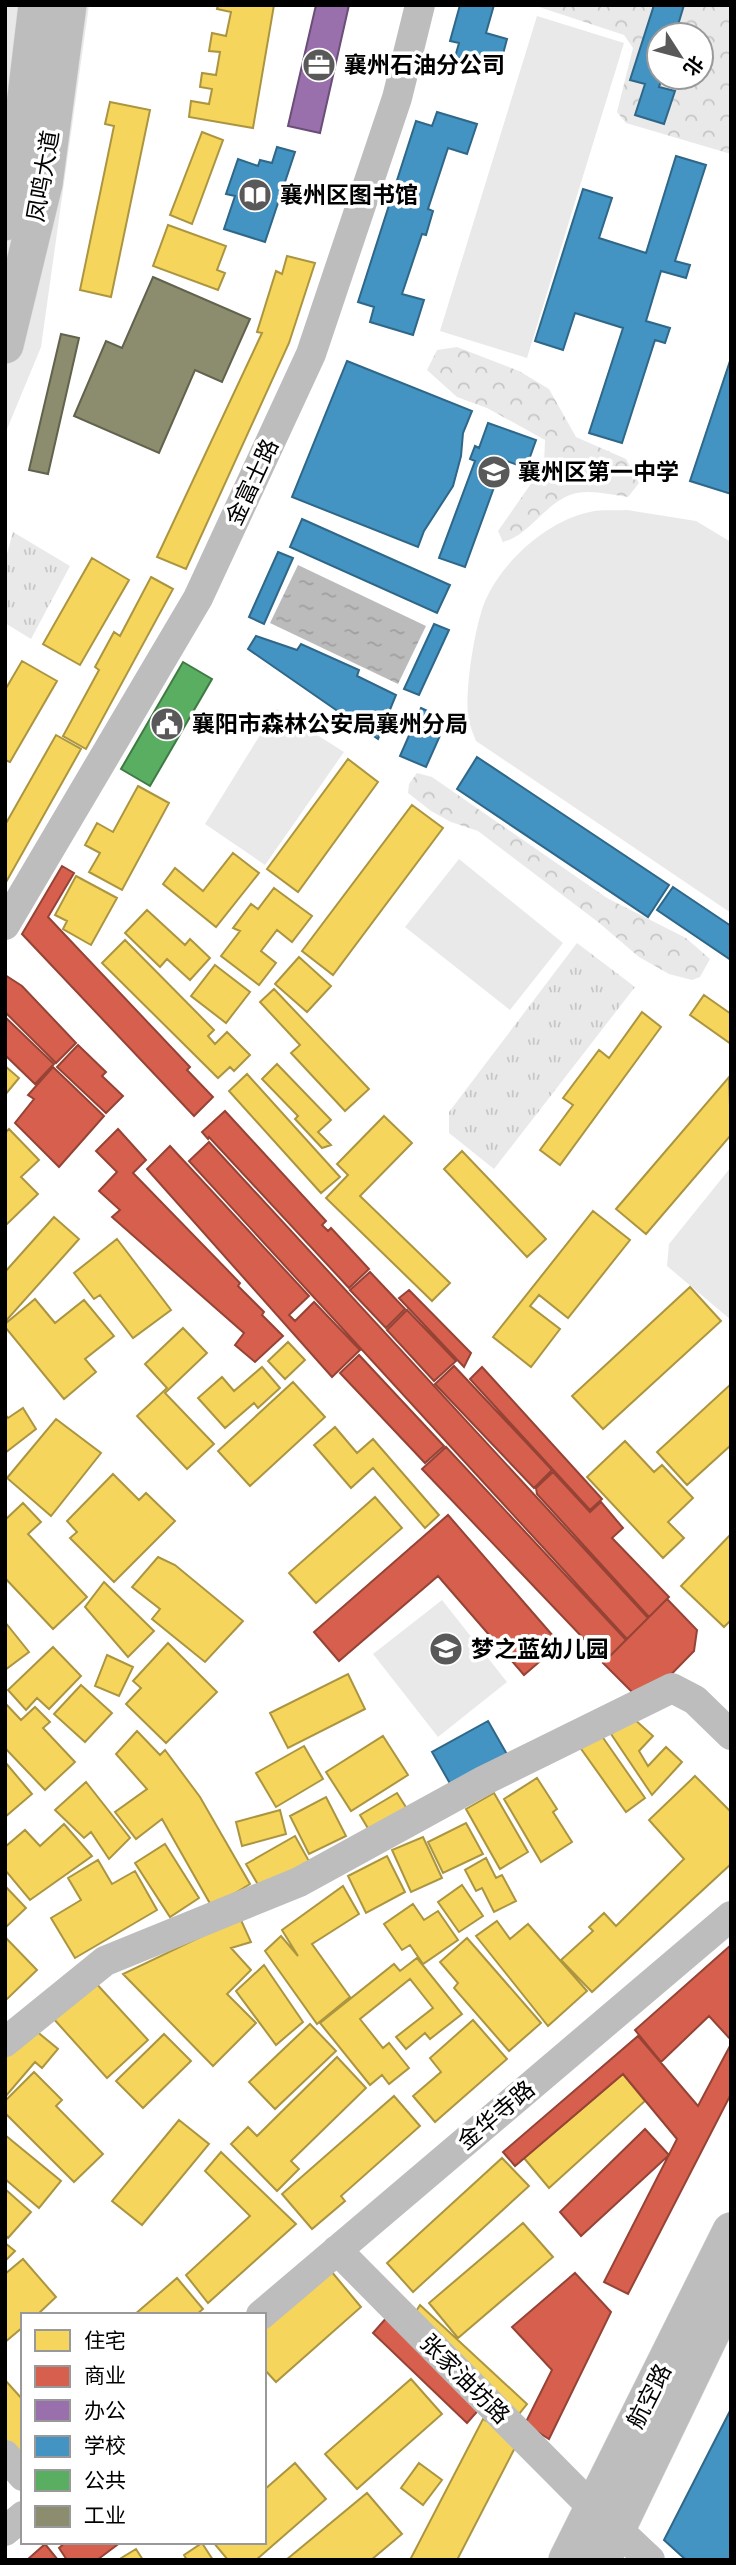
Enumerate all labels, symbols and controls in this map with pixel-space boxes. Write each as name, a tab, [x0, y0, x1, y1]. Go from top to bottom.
north arrow	[645, 21, 715, 91]
office icon: 襄州石油分公司	[300, 46, 338, 84]
place label: 襄州石油分公司	[344, 52, 505, 78]
text: 北	[679, 52, 708, 80]
street label: 凤鸣大道	[22, 128, 64, 224]
library icon: 襄州区图书馆	[236, 176, 274, 214]
place label: 襄州区图书馆	[280, 182, 418, 208]
street label: 金富士路	[221, 435, 283, 529]
school or university icon: 襄州区第一中学	[475, 453, 513, 491]
place label: 襄州区第一中学	[518, 459, 679, 485]
public building icon: 襄阳市森林公安局襄州分局	[148, 705, 186, 743]
place label: 襄阳市森林公安局襄州分局	[192, 711, 468, 737]
school or university icon: 梦之蓝幼儿园	[427, 1630, 465, 1668]
place label: 梦之蓝幼儿园	[471, 1636, 609, 1662]
street label: 金华寺路	[452, 2075, 540, 2155]
legend	[21, 2313, 266, 2544]
text: 住宅	[84, 2329, 126, 2353]
street label: 张家油坊路	[415, 2329, 515, 2429]
street label: 航空路	[622, 2359, 676, 2433]
text: 商业	[84, 2364, 126, 2388]
text: 办公	[84, 2399, 126, 2423]
text: 学校	[84, 2434, 126, 2458]
text: 公共	[84, 2469, 126, 2493]
text: 工业	[84, 2504, 126, 2528]

